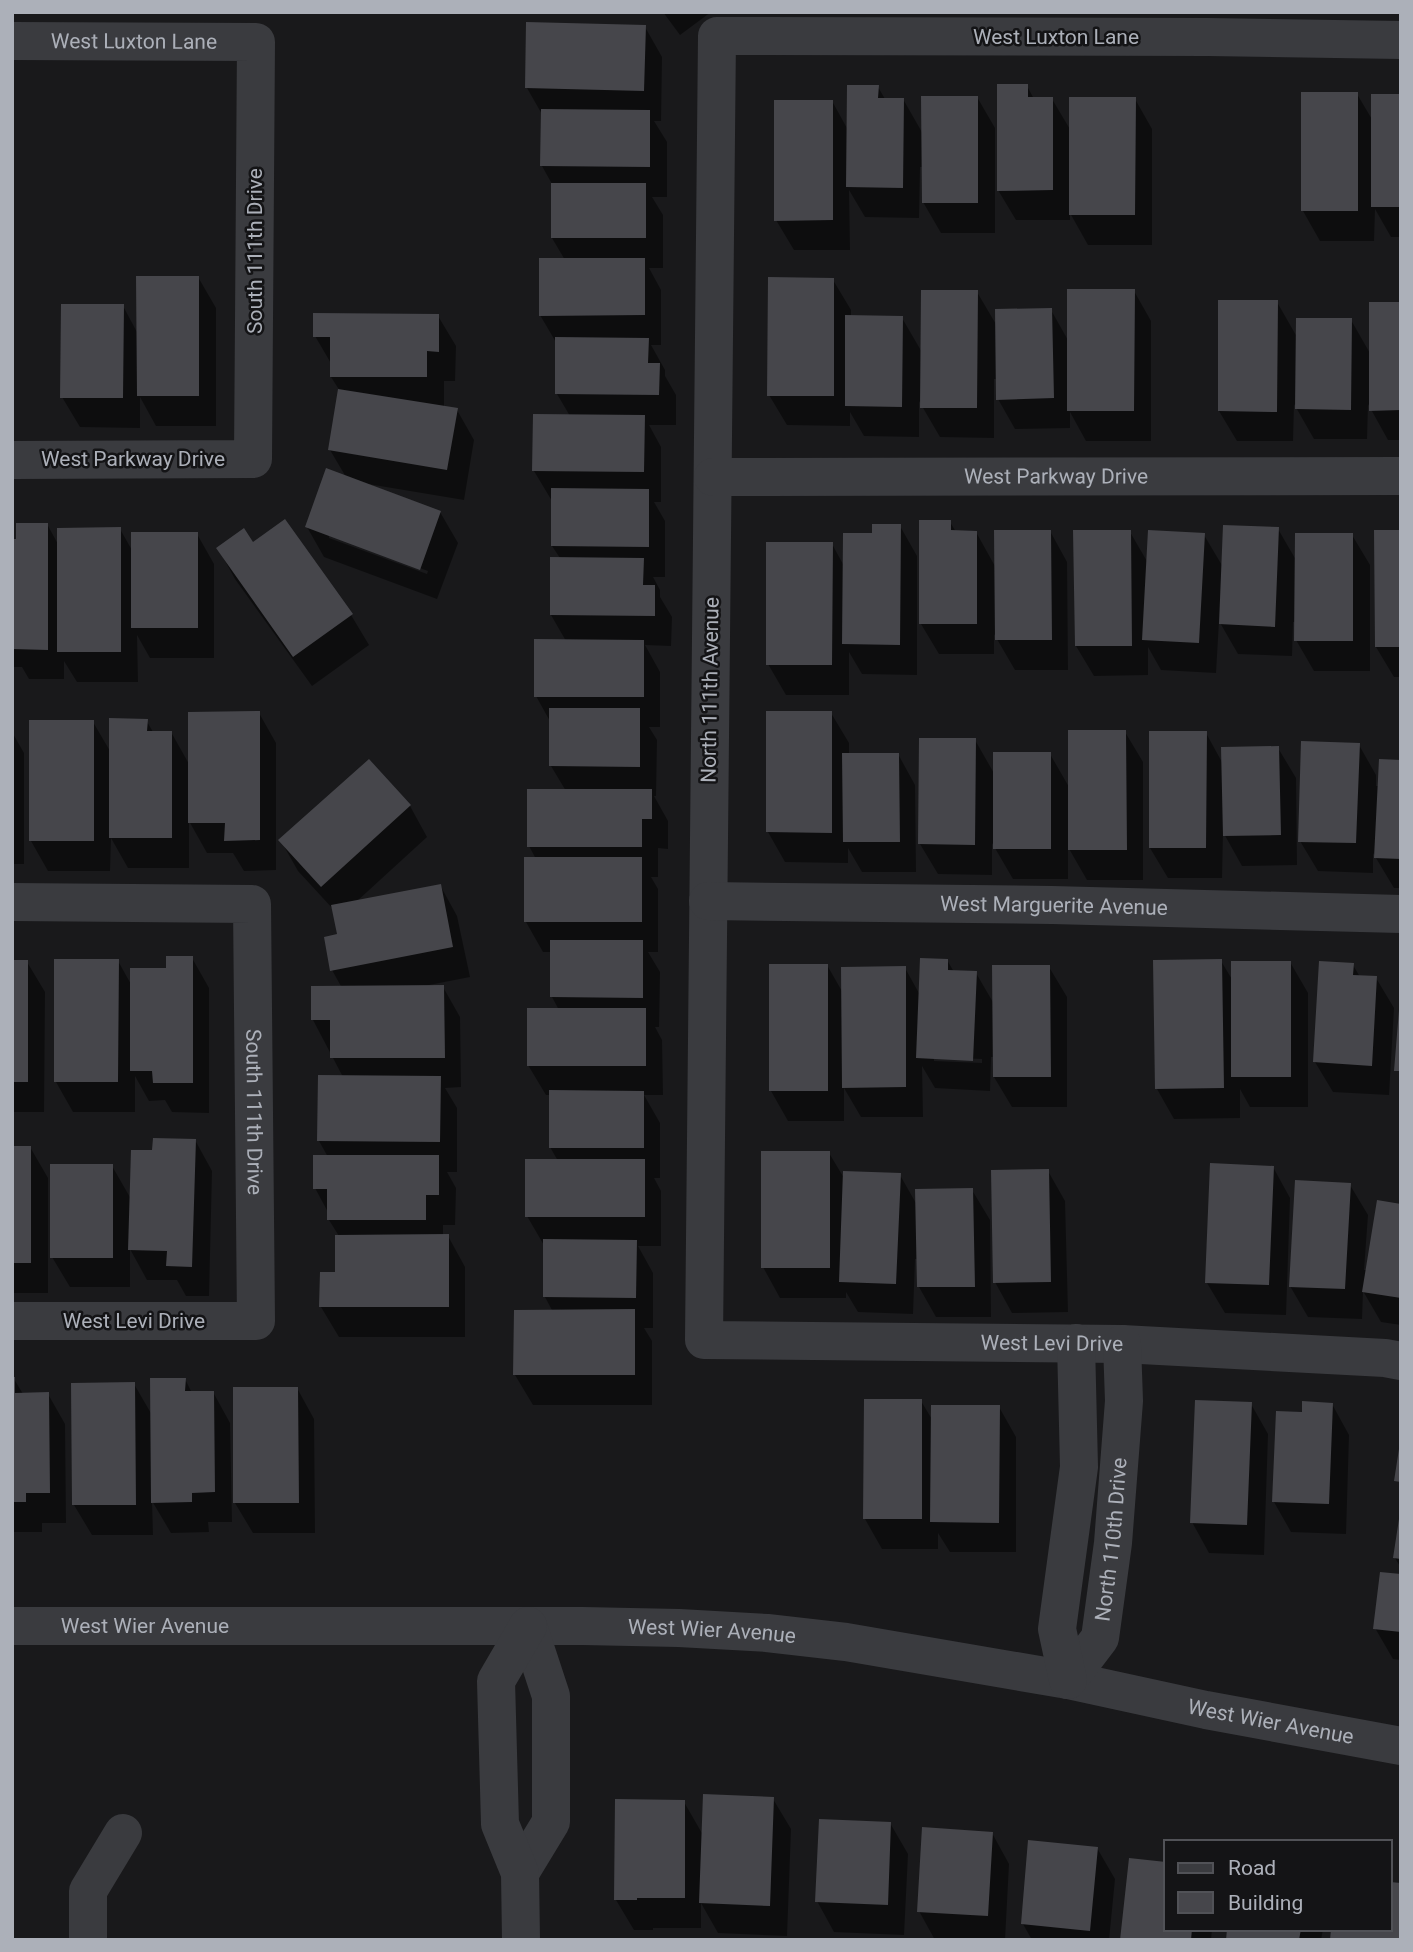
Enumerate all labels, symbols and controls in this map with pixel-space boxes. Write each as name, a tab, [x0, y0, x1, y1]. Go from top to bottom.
street label: West Luxton Lane	[973, 25, 1139, 49]
street label: West Luxton Lane	[51, 29, 217, 54]
street label: South 111th Drive	[243, 168, 267, 334]
street label: West Parkway Drive	[41, 447, 225, 471]
street label: West Parkway Drive	[964, 464, 1148, 489]
street label: North 111th Avenue	[696, 597, 724, 783]
street label: West Marguerite Avenue	[940, 892, 1168, 920]
street label: South 111th Drive	[241, 1029, 267, 1195]
street label: West Levi Drive	[63, 1309, 205, 1333]
street label: West Levi Drive	[981, 1331, 1123, 1356]
street label: North 110th Drive	[1090, 1457, 1132, 1623]
street label: West Wier Avenue	[61, 1614, 229, 1638]
street label: West Wier Avenue	[628, 1615, 797, 1648]
street label: West Wier Avenue	[1186, 1694, 1356, 1749]
legend	[1164, 1840, 1392, 1931]
text: Road	[1228, 1856, 1276, 1880]
text: Building	[1228, 1891, 1303, 1915]

